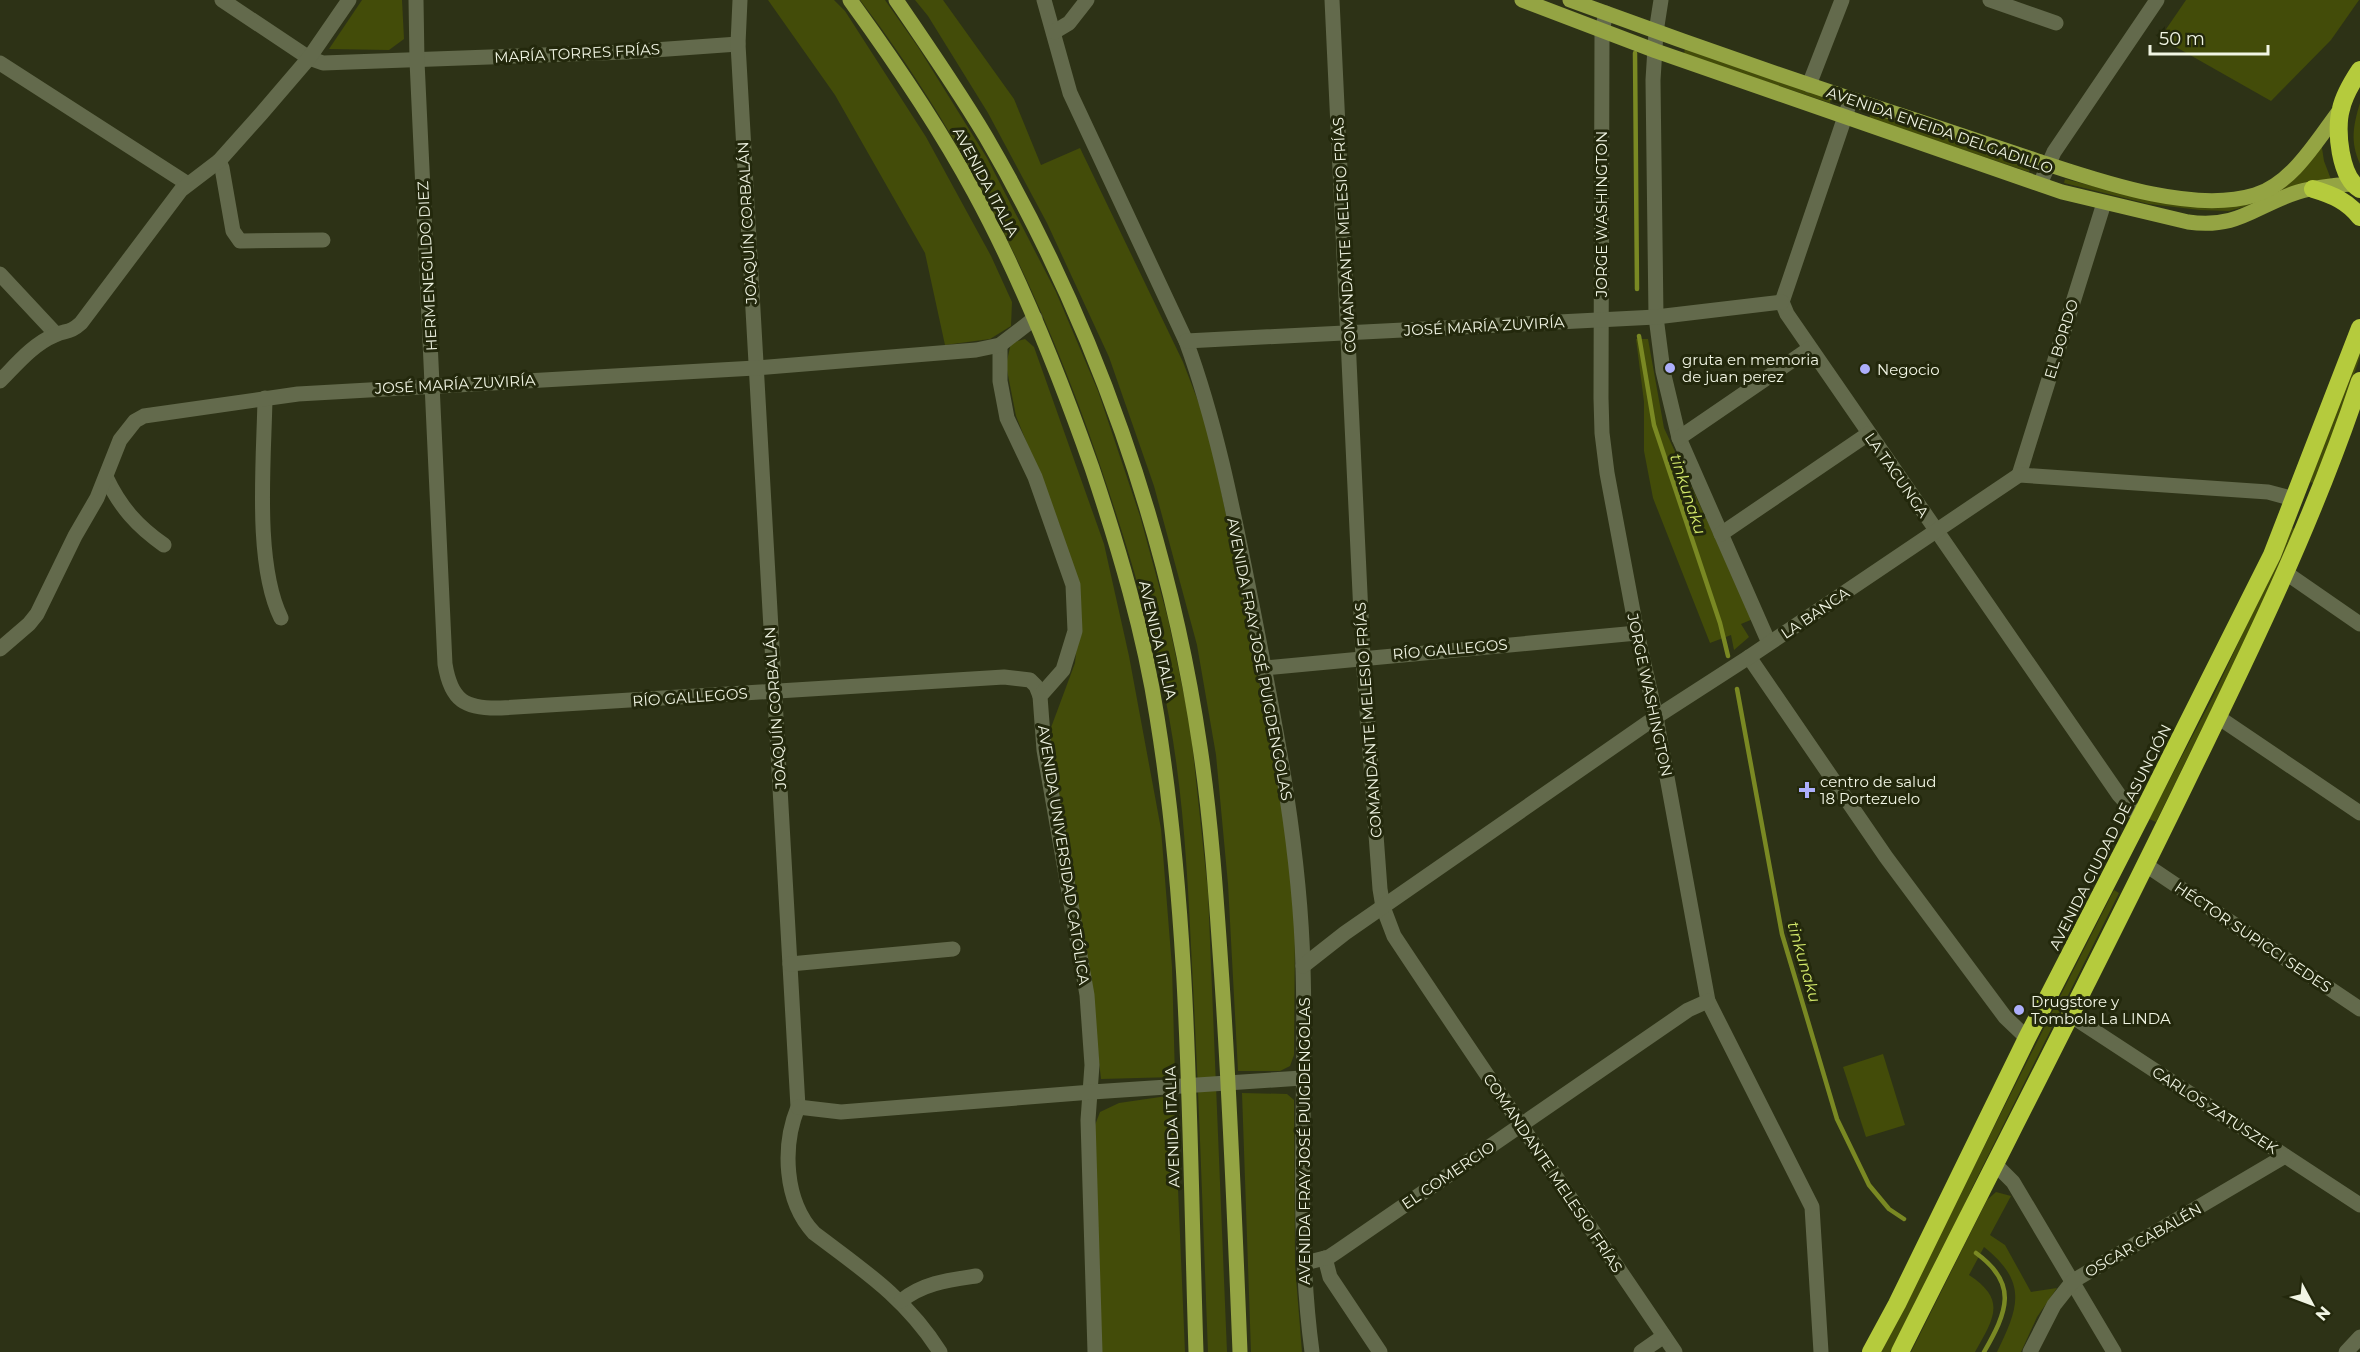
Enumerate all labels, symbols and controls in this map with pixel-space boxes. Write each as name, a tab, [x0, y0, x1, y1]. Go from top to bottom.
scale bar	[2150, 18, 2268, 56]
text: 50 m	[2159, 28, 2205, 50]
street label: MARÍA TORRES FRÍAS	[494, 39, 660, 67]
street label: AVENIDA ENEIDA DELGADILLO	[1824, 82, 2056, 178]
street label: COMANDANTE MELESIO FRÍAS	[1328, 117, 1360, 353]
street label: AVENIDA ITALIA	[949, 124, 1023, 240]
street label: JORGE WASHINGTON	[1592, 131, 1611, 298]
street label: JOAQUÍN CORBALÁN	[733, 141, 761, 306]
street label: HERMENEGILDO DIEZ	[413, 180, 441, 351]
street label: EL BORDO	[2040, 297, 2082, 381]
street label: JOSÉ MARÍA ZUVIRÍA	[1402, 312, 1565, 340]
place label: gruta en memoria de juan perez	[1682, 350, 1819, 386]
place label: Negocio	[1877, 360, 1940, 379]
marker: gruta en memoria de juan perez	[1663, 361, 1677, 375]
marker: Negocio	[1858, 362, 1872, 376]
street label: JOSÉ MARÍA ZUVIRÍA	[373, 370, 536, 398]
street label: LA TACUNGA	[1861, 429, 1933, 521]
water label: tinkunaku	[1666, 451, 1710, 537]
street label: AVENIDA FRAY JOSÉ PUIGDENGOLAS	[1223, 516, 1297, 802]
street label: AVENIDA ITALIA	[1135, 579, 1181, 702]
street label: LA BANCA	[1777, 583, 1853, 643]
street label: COMANDANTE MELESIO FRÍAS	[1350, 602, 1386, 838]
street label: JORGE WASHINGTON	[1623, 611, 1677, 778]
street label: JOAQUÍN CORBALÁN	[760, 626, 790, 791]
street label: RÍO GALLEGOS	[1392, 635, 1508, 663]
street label: RÍO GALLEGOS	[632, 684, 748, 710]
street label: AVENIDA CIUDAD DE ASUNCIÓN	[2045, 721, 2175, 953]
street label: AVENIDA UNIVERSIDAD CATÓLICA	[1034, 724, 1094, 987]
place label: centro de salud 18 Portezuelo	[1820, 772, 1936, 808]
marker: centro de salud 18 Portezuelo	[1798, 781, 1816, 799]
street label: HÉCTOR SUPICCI SEDES	[2171, 877, 2335, 997]
water label: tinkunaku	[1783, 919, 1825, 1005]
place label: Drugstore y Tombola La LINDA	[2031, 992, 2171, 1028]
street label: AVENIDA FRAY JOSÉ PUIGDENGOLAS	[1295, 997, 1314, 1285]
marker: Drugstore y Tombola La LINDA	[2012, 1003, 2026, 1017]
street label: CARLOS ZATUSZEK	[2148, 1062, 2282, 1158]
street label: AVENIDA ITALIA	[1160, 1066, 1184, 1188]
street label: COMANDANTE MELESIO FRÍAS	[1479, 1070, 1627, 1276]
street label: EL COMERCIO	[1398, 1137, 1498, 1213]
street label: OSCAR CABALÉN	[2081, 1199, 2205, 1281]
north arrow	[2282, 1274, 2342, 1334]
text: N	[2312, 1302, 2334, 1325]

